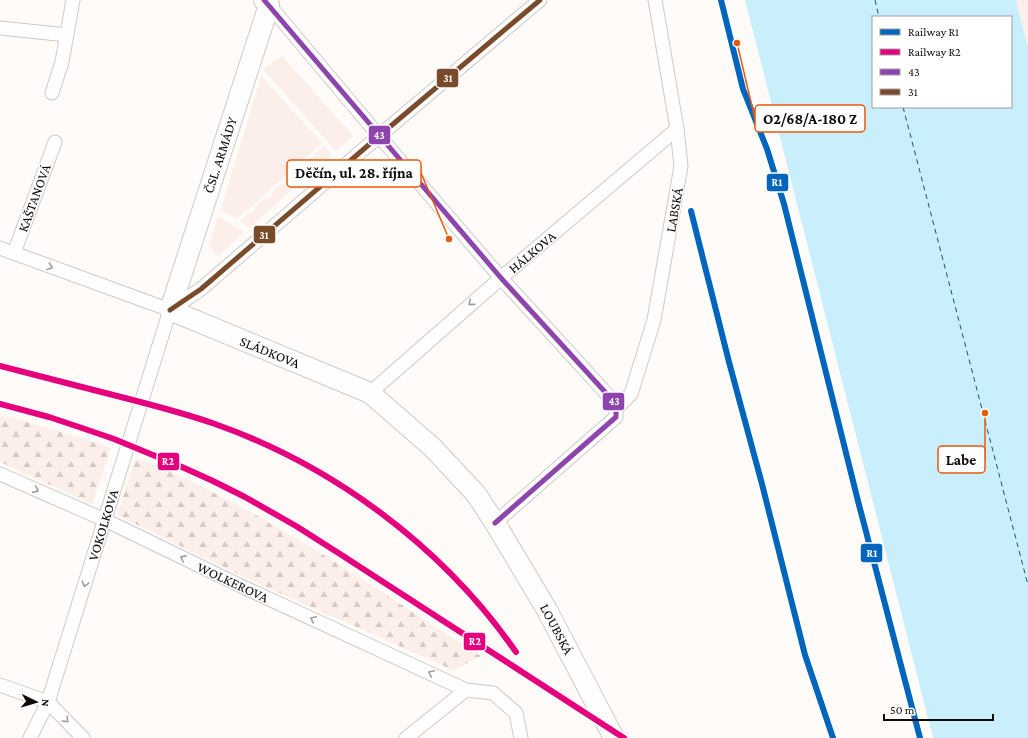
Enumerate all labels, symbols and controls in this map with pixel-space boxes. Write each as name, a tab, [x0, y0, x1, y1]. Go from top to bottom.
legend	[872, 16, 1012, 108]
text: Railway R1	[908, 25, 959, 39]
text: Railway R2	[908, 45, 961, 59]
text: 43	[908, 65, 920, 79]
line badge: 31	[436, 68, 459, 88]
text: 31	[443, 72, 453, 84]
text: 31	[908, 85, 918, 99]
callout: O2/68/A-180 Z	[755, 105, 865, 132]
text: O2/68/A-180 Z	[763, 111, 857, 127]
street label: ČSL. ARMÁDY	[200, 114, 240, 195]
line badge: 43	[368, 125, 391, 145]
text: 43	[373, 129, 385, 141]
callout: Děčín, ul. 28. října	[287, 160, 421, 187]
street label: KAŠTANOVÁ	[14, 162, 54, 234]
text: Děčín, ul. 28. října	[295, 165, 414, 182]
line badge: R1	[766, 173, 789, 192]
text: R1	[772, 176, 782, 188]
street label: LABSKÁ	[662, 186, 686, 233]
line badge: 31	[253, 225, 276, 244]
street label: HÁLKOVA	[505, 228, 559, 276]
text: 31	[259, 229, 269, 241]
one-way arrow	[47, 262, 54, 270]
one-way arrow	[469, 299, 476, 306]
street label: SLÁDKOVA	[238, 333, 302, 371]
line badge: 43	[602, 392, 625, 411]
text: 43	[608, 395, 620, 407]
callout: Labe	[938, 446, 985, 473]
line badge: R2	[157, 452, 180, 471]
text: Labe	[946, 452, 976, 468]
text: R2	[162, 455, 175, 467]
one-way arrow	[32, 485, 39, 493]
street label: VOKOLKOVA	[85, 487, 121, 563]
line badge: R1	[860, 543, 883, 563]
text: R1	[867, 547, 877, 559]
one-way arrow	[179, 555, 187, 562]
street label: WOLKEROVA	[195, 559, 271, 606]
one-way arrow	[81, 580, 90, 587]
street label: LOUBSKÁ	[537, 601, 577, 657]
one-way arrow	[309, 616, 317, 624]
line badge: R2	[463, 632, 486, 651]
text: R2	[469, 635, 482, 647]
one-way arrow	[428, 670, 435, 678]
north arrow	[16, 682, 56, 722]
scale bar	[884, 696, 993, 722]
text: N	[40, 699, 52, 708]
text: 50 m	[890, 703, 915, 717]
one-way arrow	[61, 715, 69, 723]

